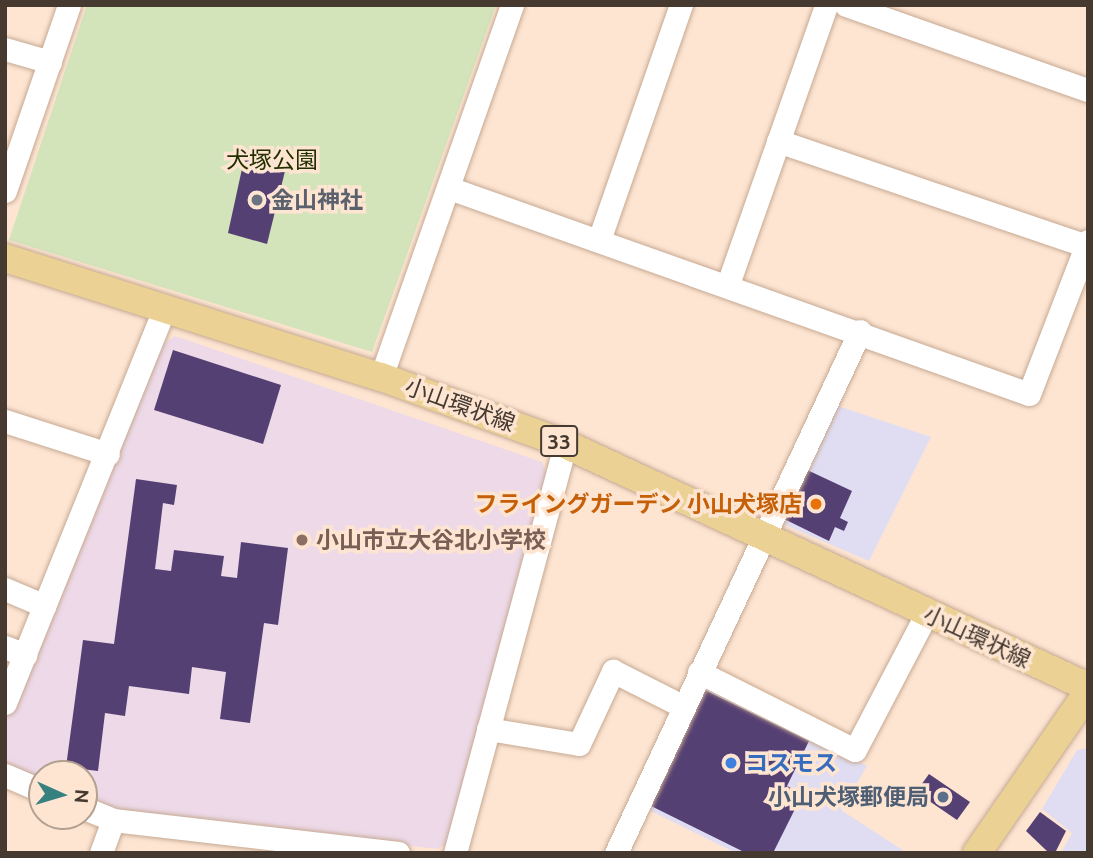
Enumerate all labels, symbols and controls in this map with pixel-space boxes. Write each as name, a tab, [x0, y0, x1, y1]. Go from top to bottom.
park label: 犬塚公園	[226, 146, 318, 174]
place label: 金山神社	[271, 186, 363, 214]
marker: 金山神社	[249, 192, 265, 208]
street label: 小山環状線	[401, 372, 519, 438]
road number: 33	[540, 424, 578, 458]
place label: フライングガーデン 小山犬塚店	[475, 490, 802, 518]
marker: フライングガーデン 小山犬塚店	[808, 496, 824, 512]
place label: 小山市立大谷北小学校	[316, 526, 546, 554]
marker: 小山市立大谷北小学校	[294, 532, 310, 548]
street label: 小山環状線	[919, 600, 1035, 674]
place label: コスモス	[745, 749, 837, 777]
marker: コスモス	[723, 755, 739, 771]
north arrow	[28, 760, 98, 830]
place label: 小山犬塚郵便局	[768, 783, 929, 811]
text: N	[70, 788, 93, 804]
marker: 小山犬塚郵便局	[935, 789, 951, 805]

